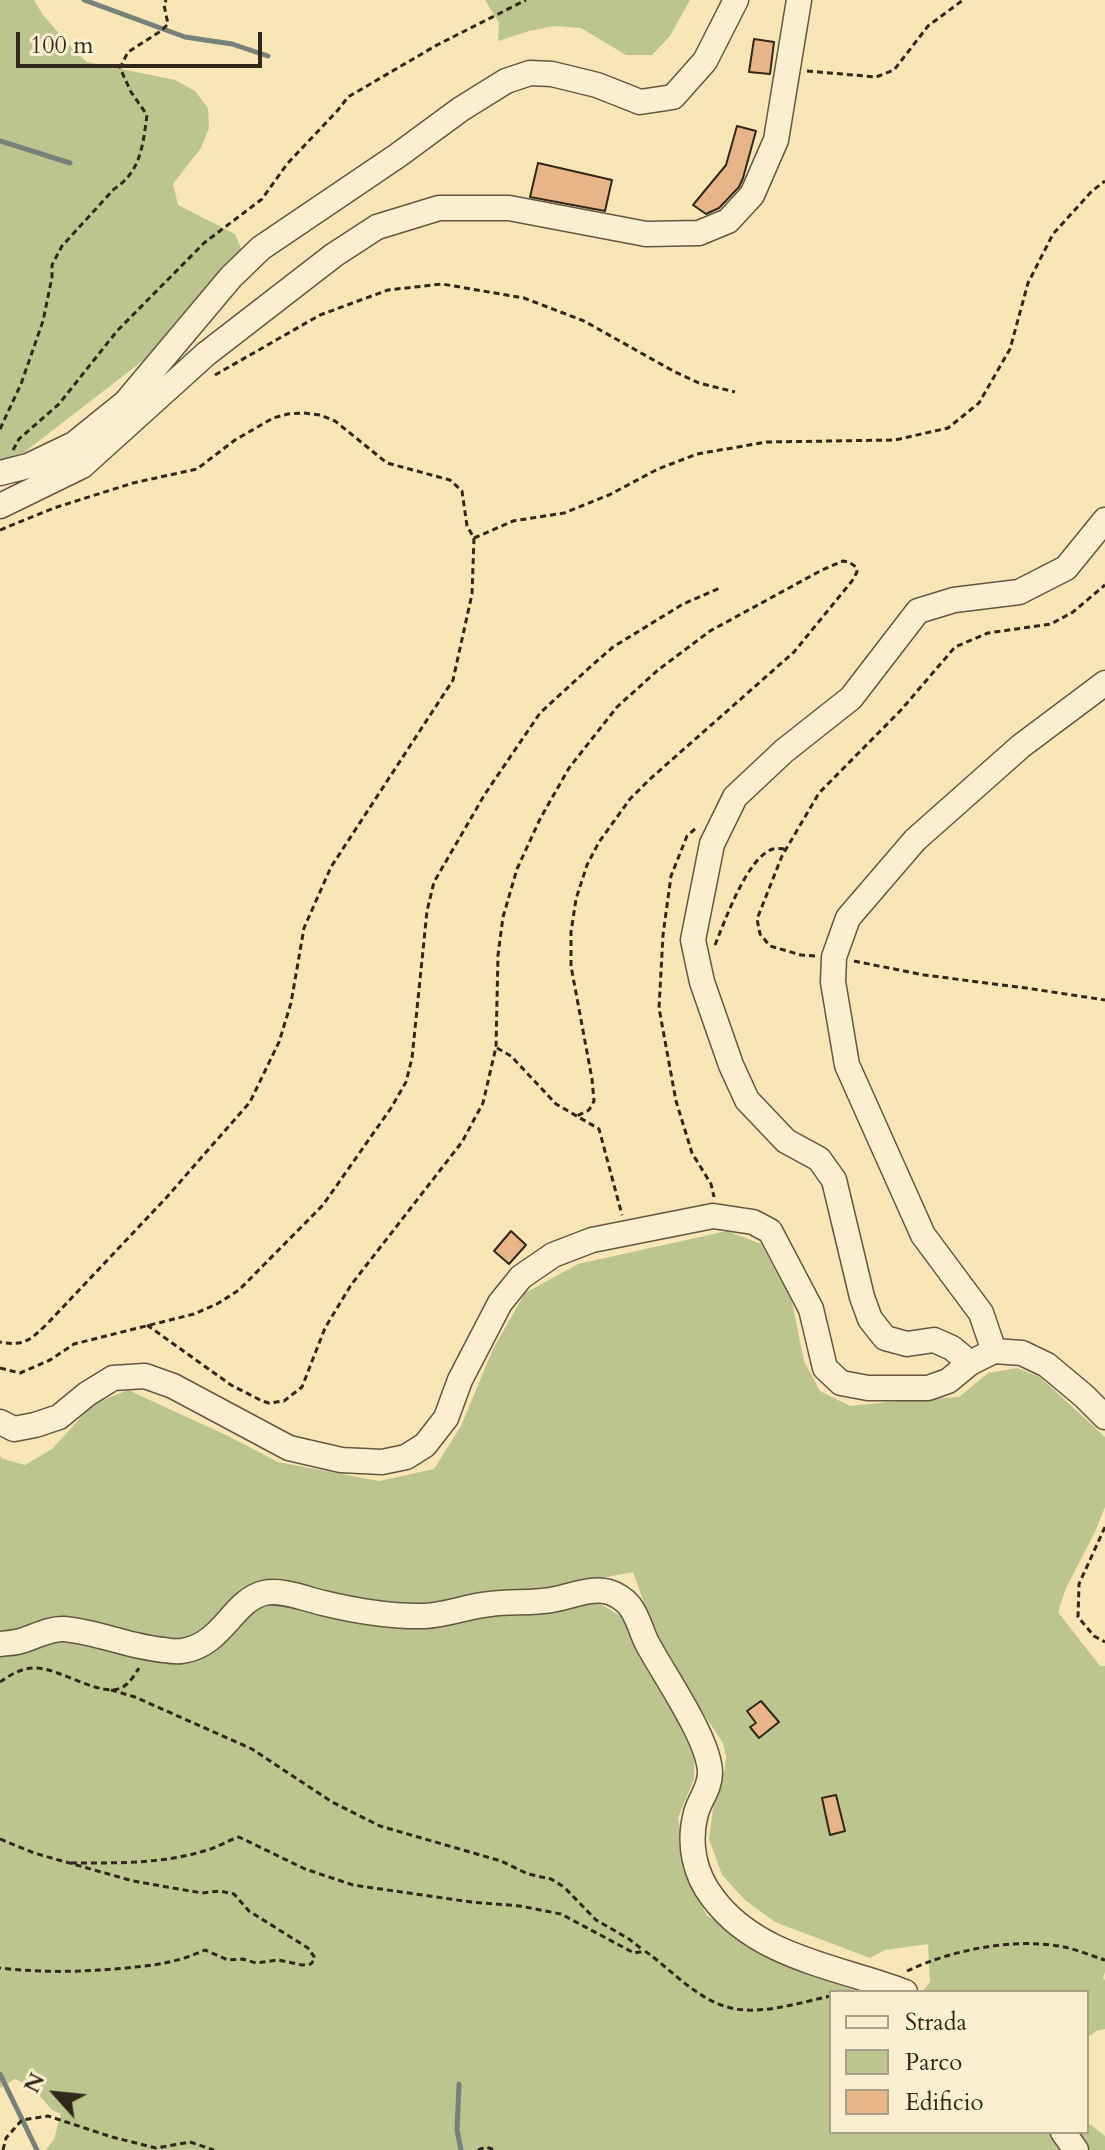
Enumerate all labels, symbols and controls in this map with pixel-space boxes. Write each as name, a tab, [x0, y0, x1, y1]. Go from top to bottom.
scale bar	[20, 16, 266, 66]
text: 100 m	[30, 29, 94, 62]
legend	[829, 1990, 1089, 2134]
text: Strada	[905, 2006, 967, 2039]
text: Parco	[905, 2046, 962, 2079]
north arrow	[16, 2054, 96, 2134]
text: N	[17, 2068, 52, 2098]
text: Edificio	[905, 2086, 984, 2119]

